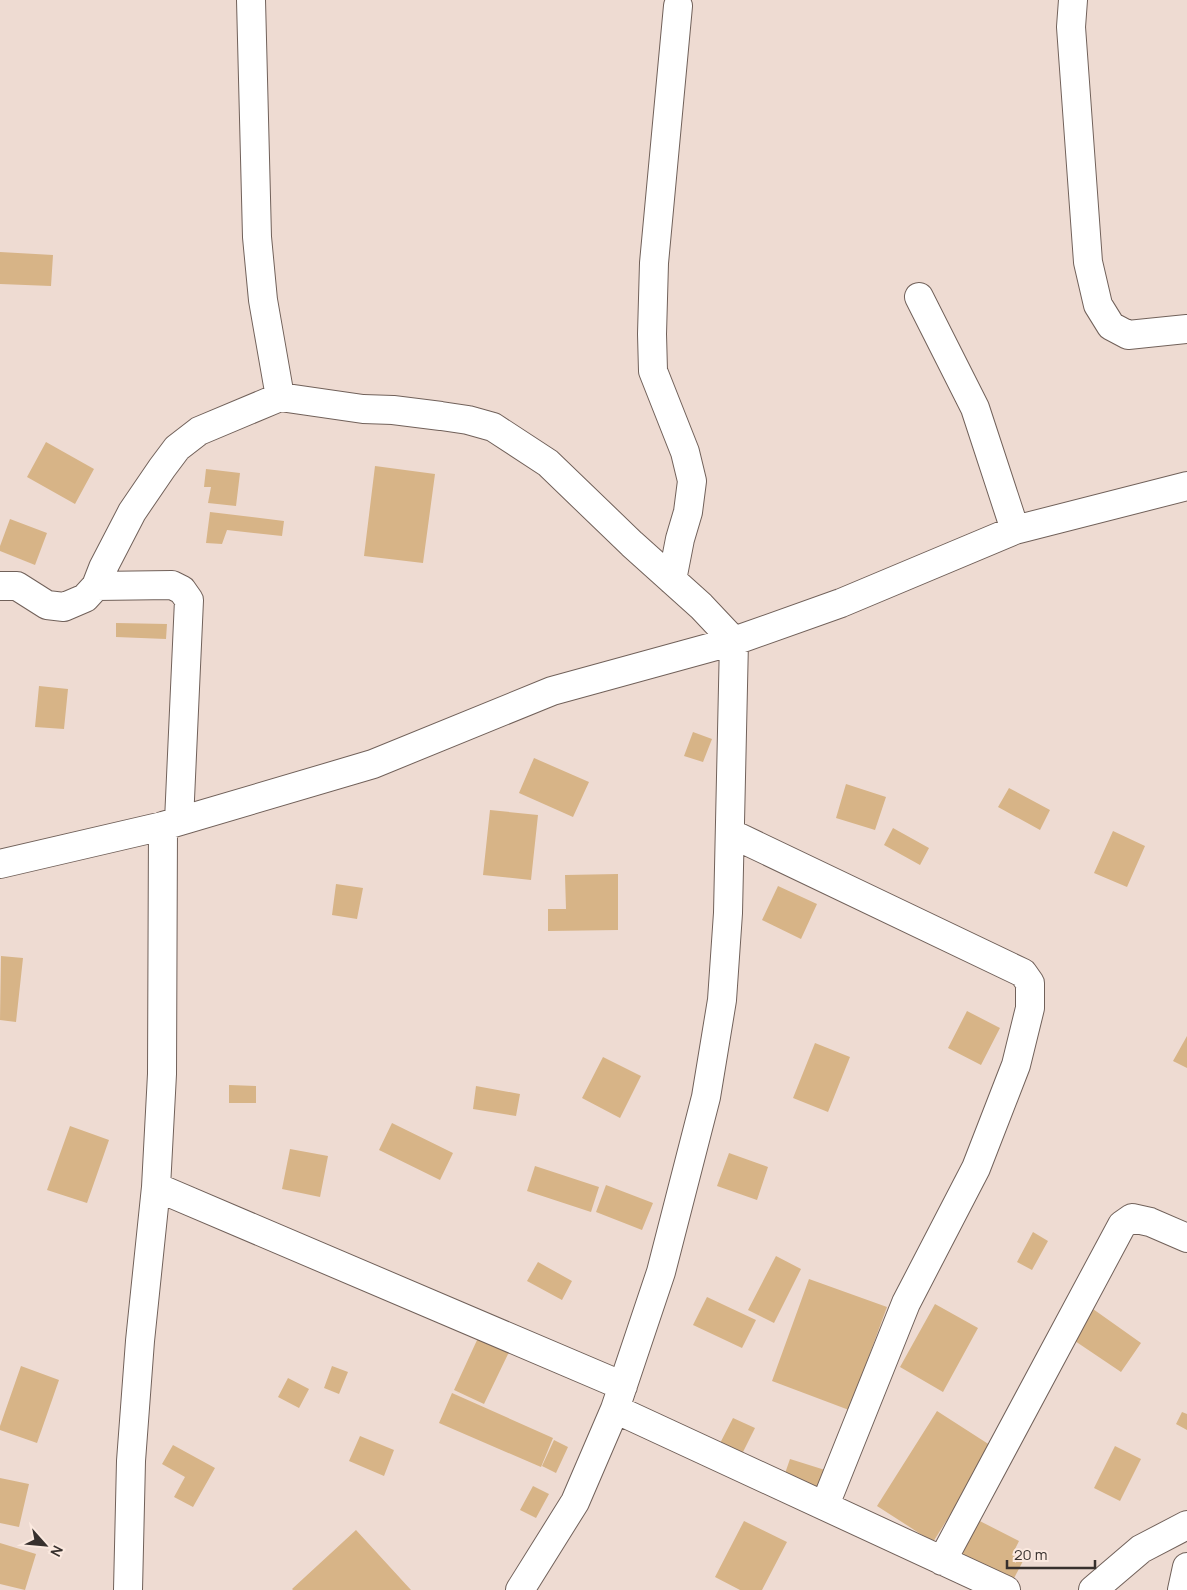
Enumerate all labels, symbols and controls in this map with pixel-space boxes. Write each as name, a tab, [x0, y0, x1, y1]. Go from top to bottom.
north arrow	[20, 1520, 70, 1570]
scale bar	[1007, 1538, 1094, 1570]
text: N	[46, 1542, 68, 1560]
text: 20 m	[1014, 1544, 1047, 1565]

